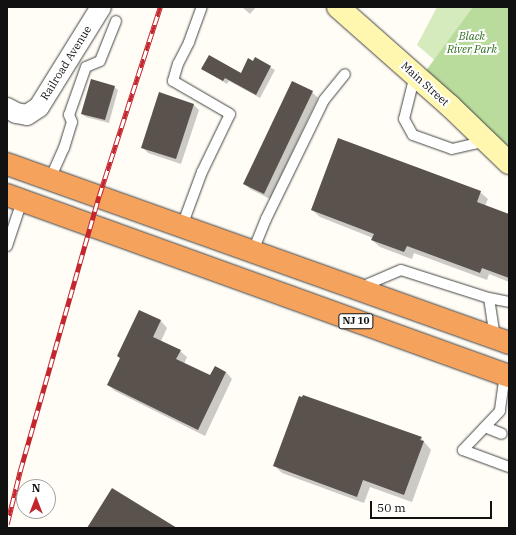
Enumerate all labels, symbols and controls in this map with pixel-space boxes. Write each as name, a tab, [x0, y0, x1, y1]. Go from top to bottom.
street label: Railroad Avenue	[38, 23, 94, 103]
park label: Black River Park	[447, 30, 497, 56]
street label: Main Street	[398, 59, 452, 109]
road number: NJ 10	[338, 313, 374, 329]
north arrow	[16, 479, 56, 519]
text: N	[32, 481, 40, 495]
scale bar	[372, 493, 494, 519]
text: 50 m	[377, 500, 406, 515]

